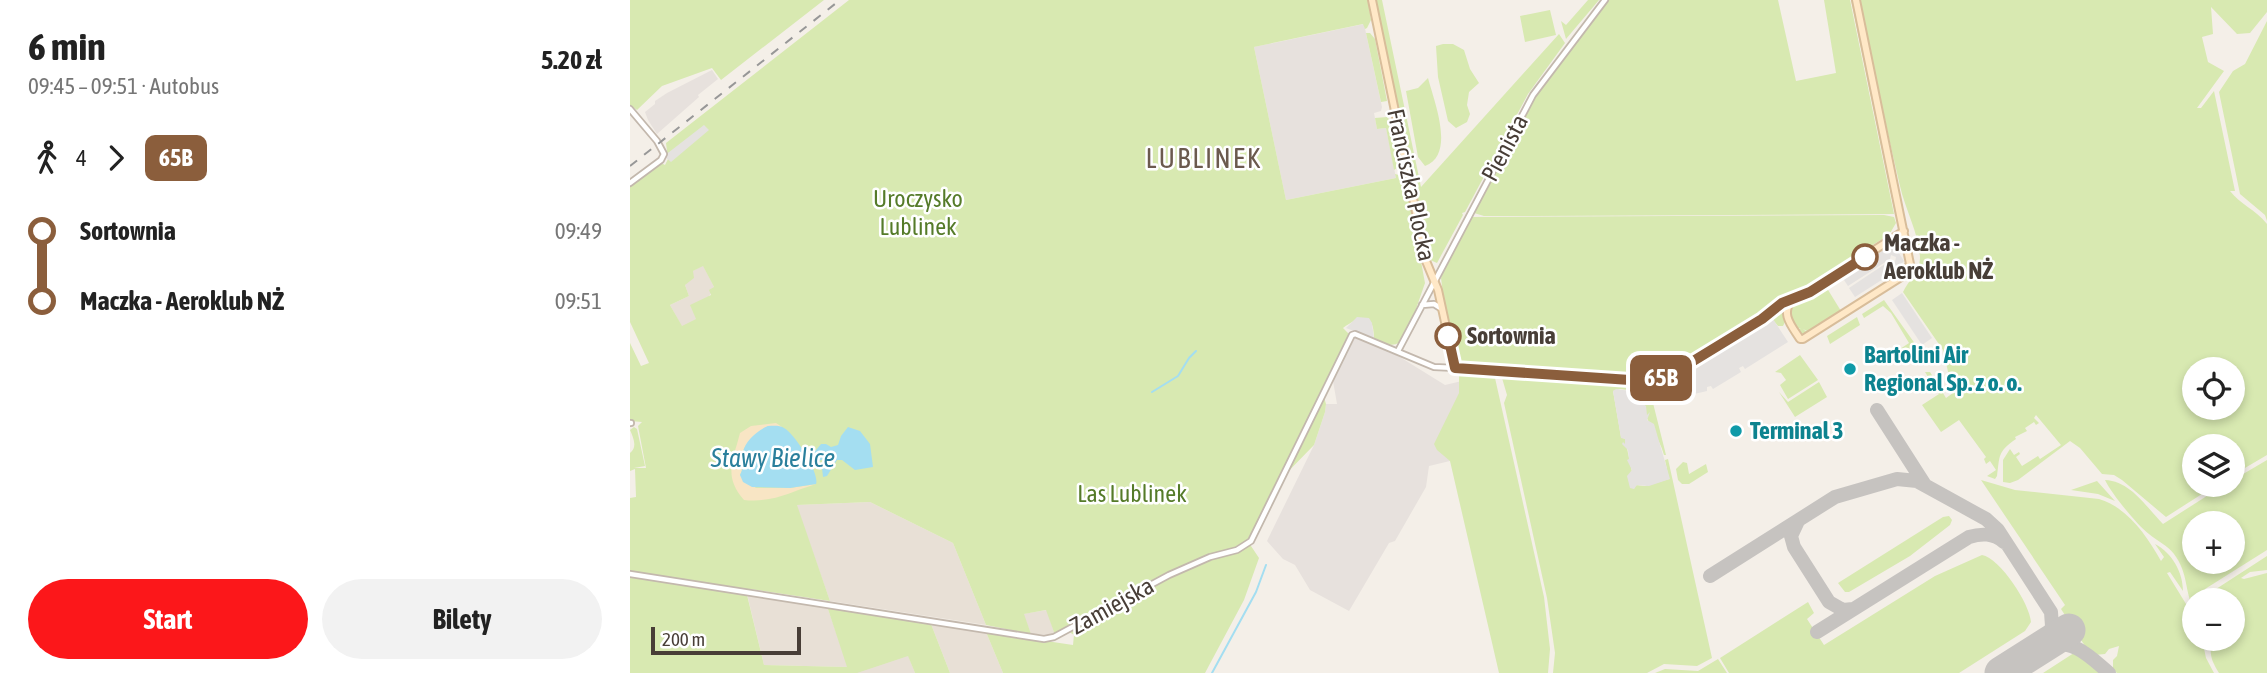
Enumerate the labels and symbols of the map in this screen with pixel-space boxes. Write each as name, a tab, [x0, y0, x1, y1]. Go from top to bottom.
street label: Franciszka Plocka	[1382, 106, 1441, 263]
street label: Pienista	[1476, 110, 1533, 186]
district label: LUBLINEK	[1146, 142, 1262, 174]
park label: Uroczysko Lublinek	[873, 185, 963, 240]
place label: Maczka - Aeroklub NŻ	[1883, 229, 1993, 284]
marker: Maczka - Aeroklub NŻ	[1852, 244, 1878, 270]
place label: Sortownia	[1467, 322, 1556, 349]
marker: Sortownia	[1435, 323, 1461, 349]
place label: Bartolini Air Regional Sp. z o. o.	[1864, 341, 2022, 396]
line badge: 65B	[1621, 355, 1701, 401]
marker: Bartolini Air Regional Sp. z o. o.	[1842, 361, 1858, 377]
place label: Terminal 3	[1750, 417, 1844, 444]
marker: Terminal 3	[1728, 423, 1744, 439]
water label: Stawy Bielice	[710, 443, 835, 473]
park label: Las Lublinek	[1077, 480, 1187, 507]
street label: Zamiejska	[1065, 572, 1158, 640]
scale bar	[651, 624, 802, 656]

